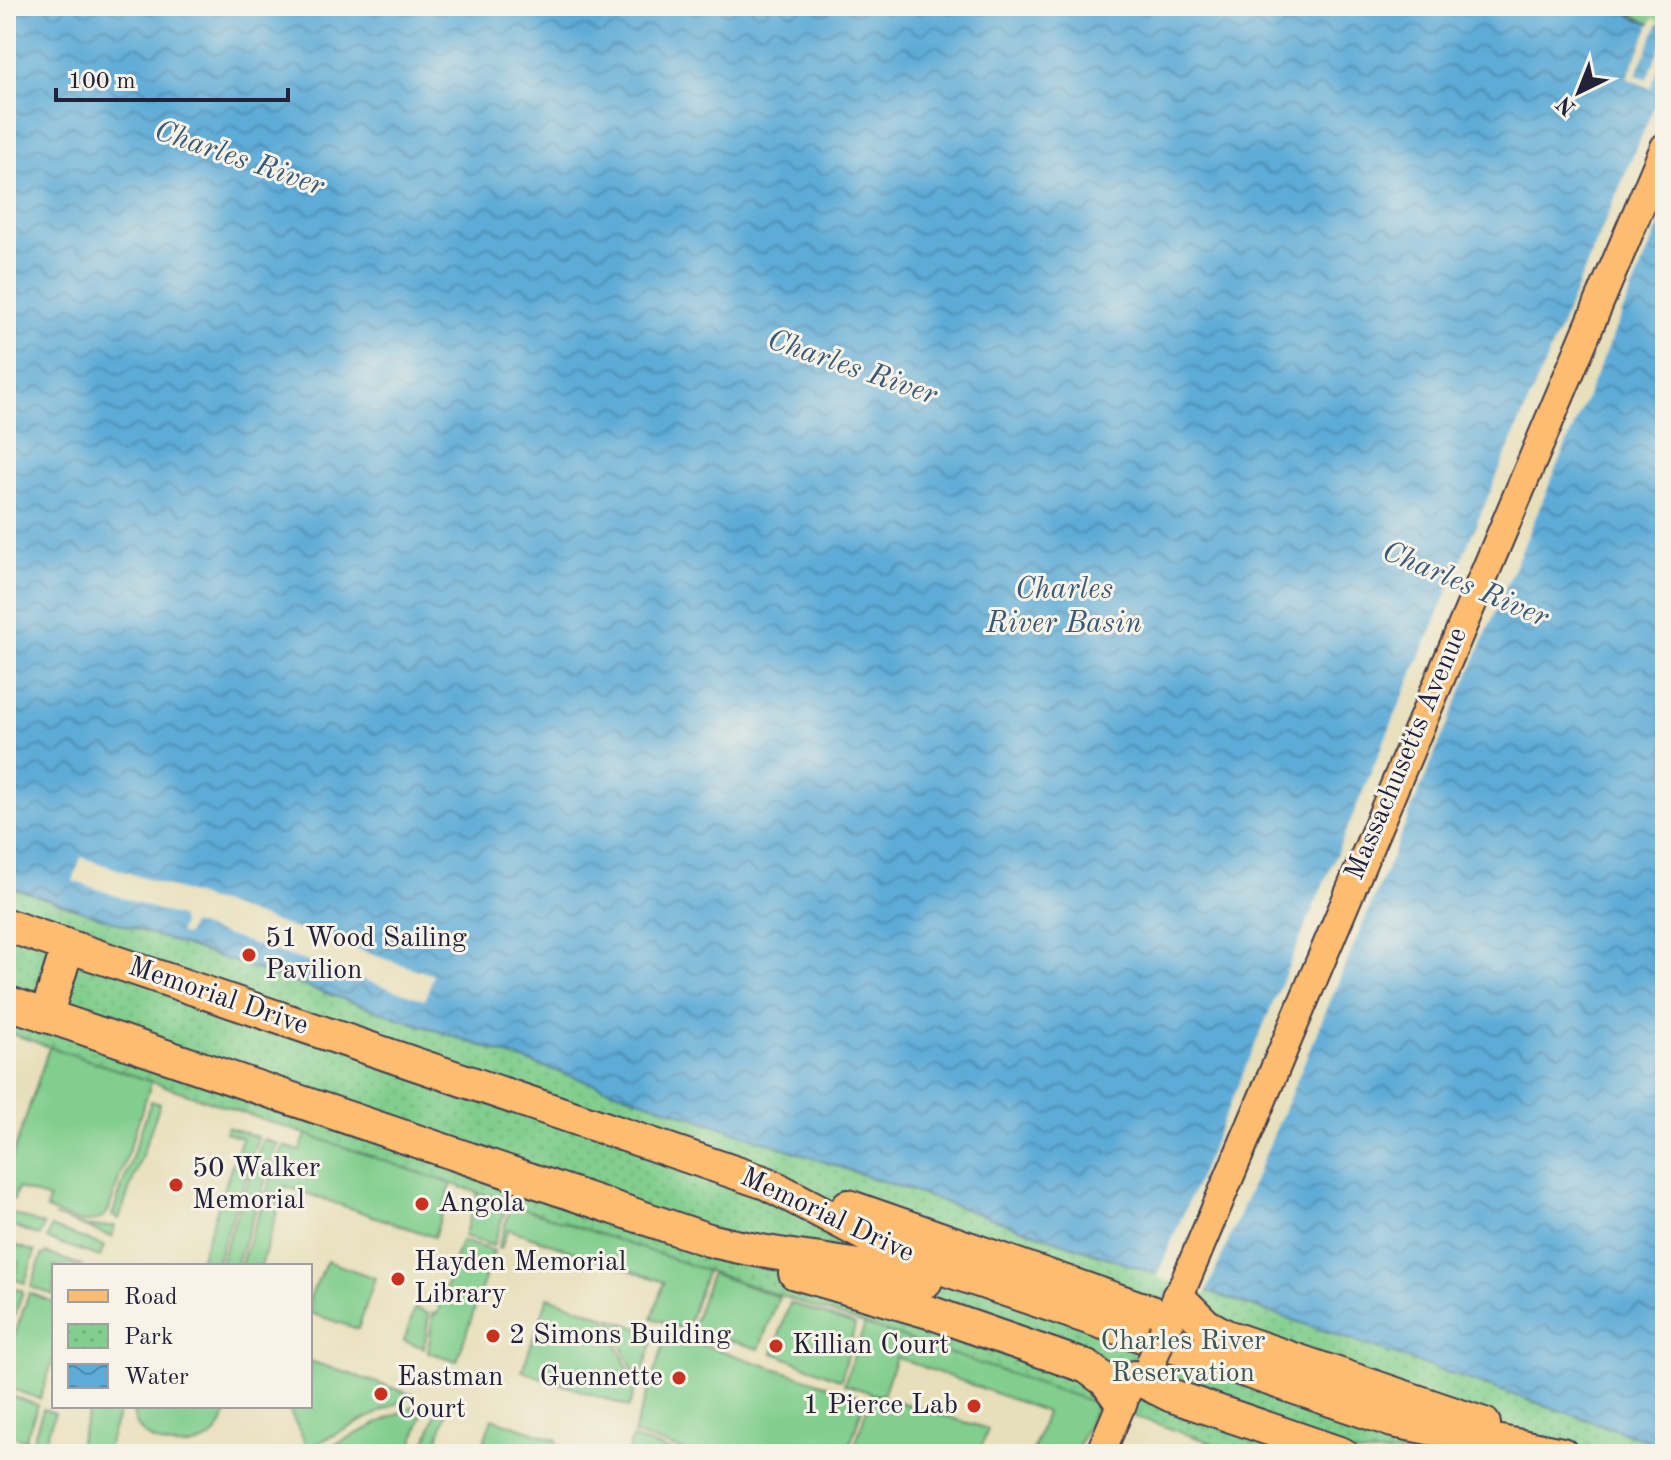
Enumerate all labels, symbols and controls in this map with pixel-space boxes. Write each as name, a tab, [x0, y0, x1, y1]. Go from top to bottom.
scale bar	[56, 52, 288, 102]
north arrow	[1539, 52, 1619, 132]
text: 100 m	[68, 70, 136, 94]
text: N	[1553, 91, 1580, 119]
water label: Charles River	[150, 116, 329, 202]
water label: Charles River	[763, 325, 942, 411]
water label: Charles River	[1377, 537, 1554, 634]
water label: Charles River Basin	[985, 575, 1142, 639]
street label: Massachusetts Avenue	[1341, 624, 1473, 884]
place label: 51 Wood Sailing Pavilion	[265, 925, 467, 985]
marker: 51 Wood Sailing Pavilion	[240, 946, 258, 964]
street label: Memorial Drive	[125, 953, 311, 1041]
place label: 50 Walker Memorial	[192, 1155, 320, 1215]
street label: Memorial Drive	[736, 1164, 918, 1268]
marker: 50 Walker Memorial	[167, 1176, 185, 1194]
place label: Angola	[438, 1190, 525, 1218]
marker: Angola	[413, 1195, 431, 1213]
place label: Hayden Memorial Library	[414, 1249, 626, 1309]
legend	[52, 1264, 312, 1408]
marker: Hayden Memorial Library	[389, 1270, 407, 1288]
text: Road	[124, 1286, 177, 1310]
place label: 2 Simons Building	[509, 1322, 731, 1350]
text: Park	[124, 1326, 173, 1350]
marker: 2 Simons Building	[484, 1327, 502, 1345]
park label: Charles River Reservation	[1100, 1328, 1266, 1388]
place label: Killian Court	[792, 1332, 949, 1360]
marker: Killian Court	[767, 1337, 785, 1355]
place label: Eastman Court	[397, 1364, 503, 1424]
place label: Guennette	[539, 1364, 663, 1392]
text: Water	[124, 1366, 189, 1390]
marker: Guennette	[670, 1369, 688, 1387]
marker: Eastman Court	[372, 1385, 390, 1403]
place label: 1 Pierce Lab	[803, 1392, 958, 1420]
marker: 1 Pierce Lab	[965, 1397, 983, 1415]

